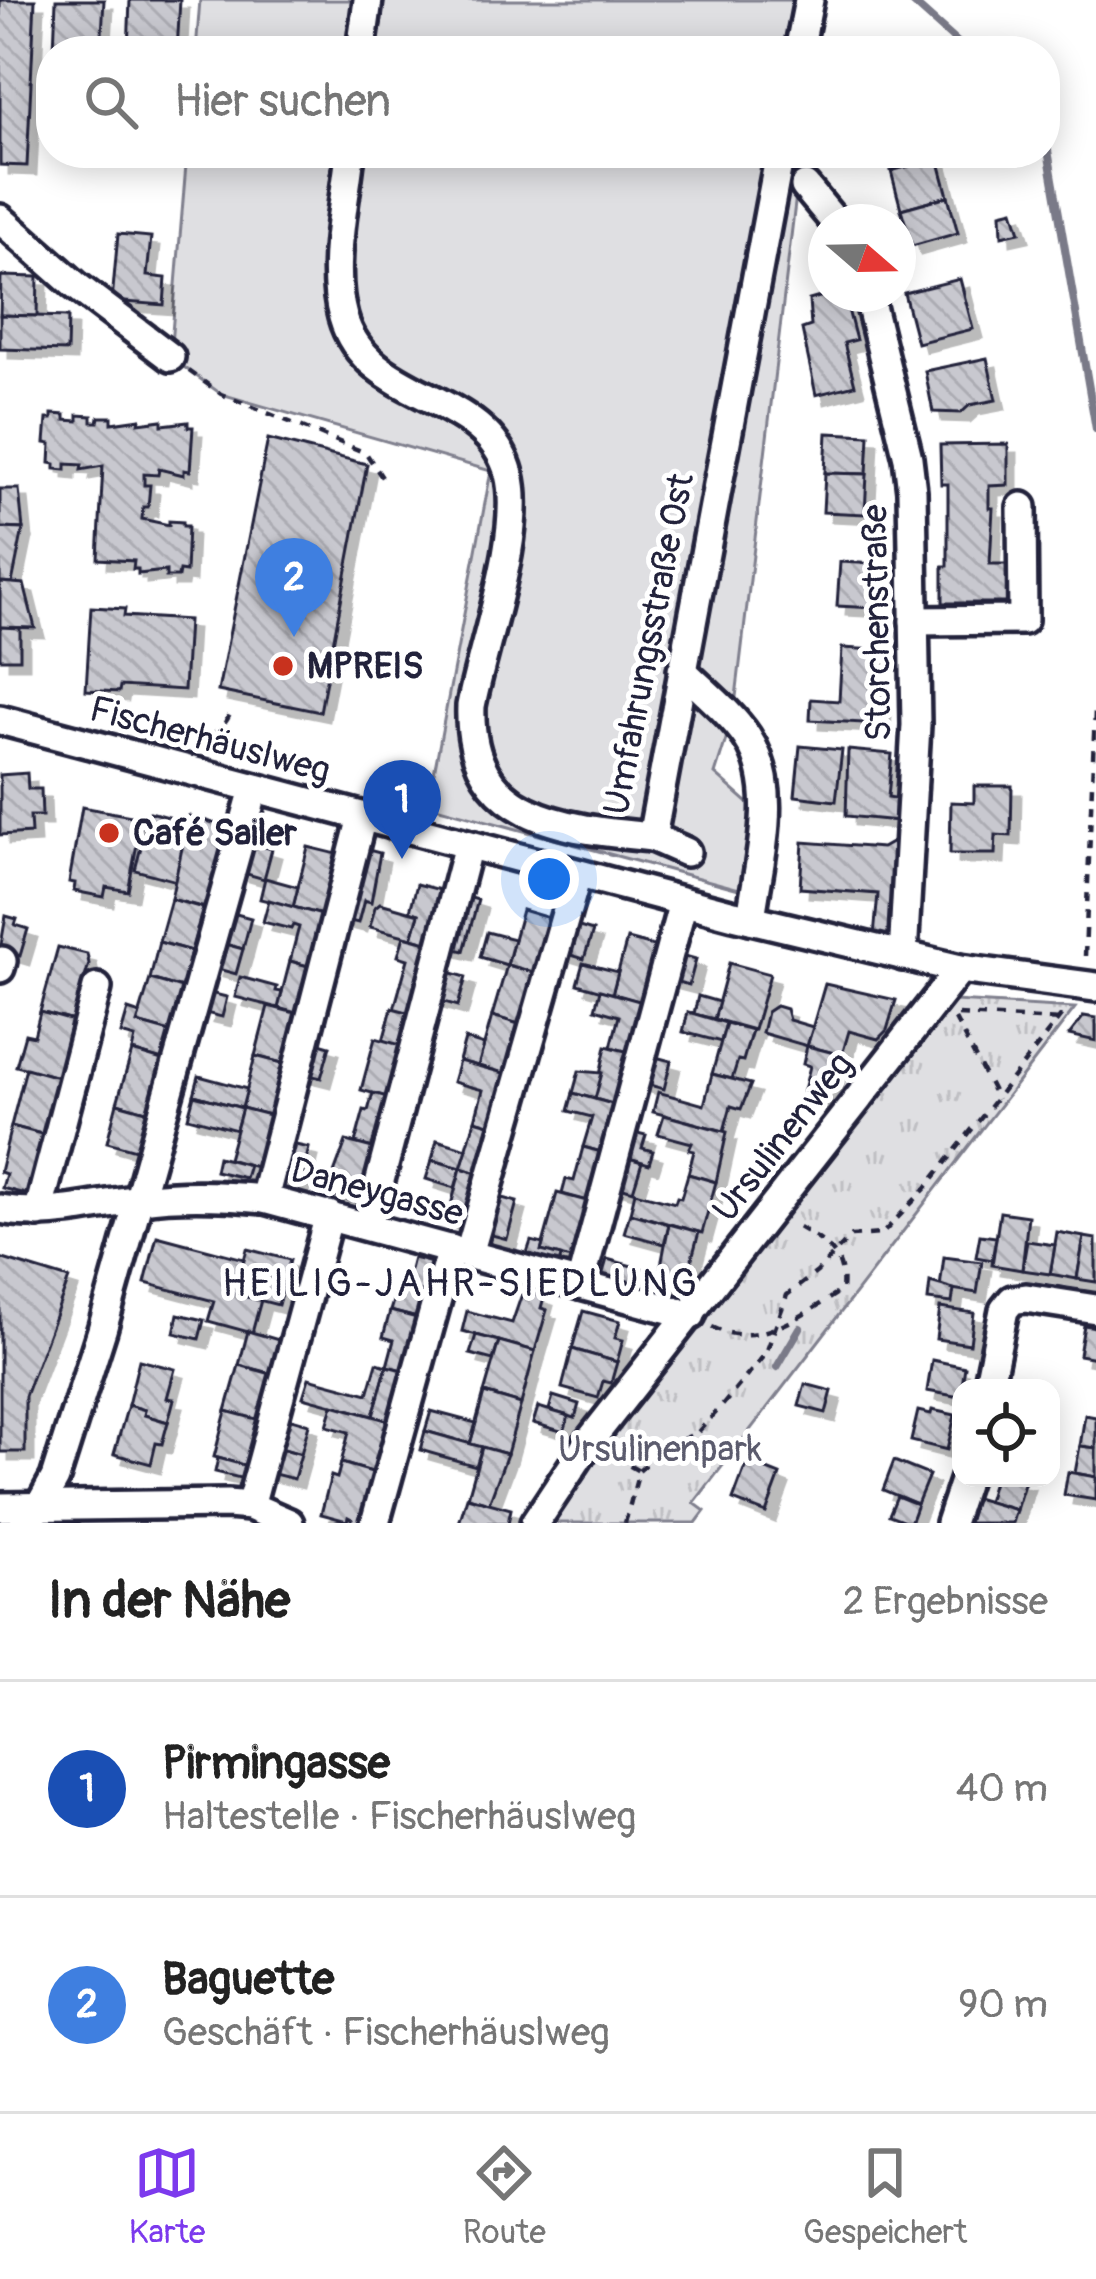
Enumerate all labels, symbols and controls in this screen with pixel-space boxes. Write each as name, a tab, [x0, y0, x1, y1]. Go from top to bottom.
search box	[36, 36, 1060, 168]
icon: search	[78, 69, 144, 135]
text: Hier suchen	[174, 74, 391, 130]
north arrow	[808, 204, 916, 312]
street label: Umfahrungsstraße Ost	[594, 469, 704, 819]
street label: Storchenstraße	[852, 504, 902, 742]
pin: 2	[255, 538, 333, 637]
place label: MPREIS	[307, 644, 424, 689]
marker: MPREIS	[270, 653, 296, 679]
street label: Fischerhäuslweg	[85, 686, 335, 794]
pin: 1	[363, 760, 441, 859]
place label: Café Sailer	[133, 811, 298, 856]
marker: Café Sailer	[96, 820, 122, 846]
your location	[519, 849, 579, 909]
street label: Ursulinenweg	[703, 1043, 863, 1231]
street label: Daneygasse	[286, 1147, 468, 1237]
district label: HEILIG-JAHR-SIEDLUNG	[222, 1259, 700, 1308]
map controls	[952, 1379, 1060, 1487]
button: locate	[952, 1379, 1060, 1487]
park label: Ursulinenpark	[558, 1427, 762, 1472]
text: In der Nähe	[48, 1569, 290, 1633]
text: 2 Ergebnisse	[842, 1577, 1048, 1626]
text: Pirmingasse	[162, 1736, 390, 1792]
text: 1	[79, 1764, 95, 1813]
text: 40 m	[956, 1764, 1048, 1813]
text: Haltestelle · Fischerhäuslweg	[162, 1792, 636, 1841]
text: Baguette	[162, 1952, 334, 2008]
text: 2	[76, 1980, 98, 2029]
text: 90 m	[958, 1980, 1048, 2029]
text: Geschäft · Fischerhäuslweg	[162, 2008, 610, 2057]
tab: Karte	[129, 2140, 205, 2253]
tab: Route	[463, 2140, 546, 2253]
tab: Gespeichert	[803, 2140, 967, 2253]

